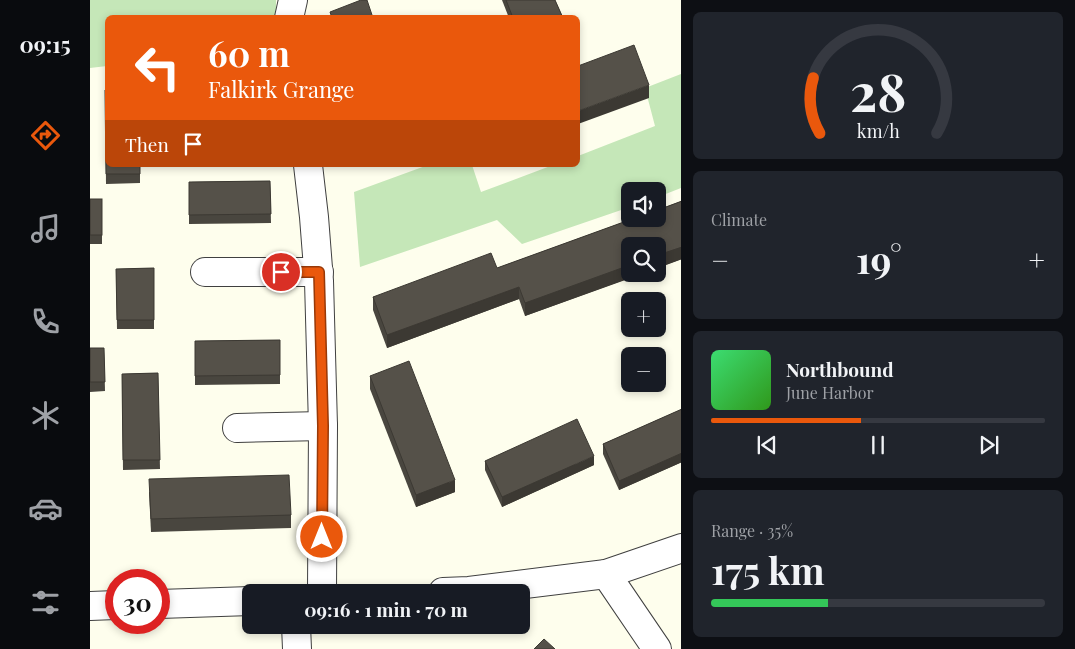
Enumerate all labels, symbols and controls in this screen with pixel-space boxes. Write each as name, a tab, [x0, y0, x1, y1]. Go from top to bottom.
text: 09:15	[19, 29, 71, 59]
text: 60 m	[208, 29, 290, 76]
icon: left	[125, 35, 190, 100]
text: 28	[850, 56, 906, 125]
text: Falkirk Grange	[208, 74, 354, 104]
icon: directions	[28, 118, 63, 153]
text: km/h	[857, 119, 900, 142]
icon: arrive	[179, 130, 207, 158]
text: Then	[125, 131, 169, 157]
map controls	[621, 182, 666, 392]
button: sound	[621, 182, 666, 227]
text: Climate	[711, 209, 767, 230]
icon: music	[28, 211, 63, 246]
text: 19°	[856, 233, 902, 284]
button: search	[621, 237, 666, 282]
text: −	[711, 241, 729, 278]
text: +	[1029, 241, 1045, 278]
pin	[260, 251, 302, 293]
icon: arrive	[267, 258, 295, 286]
button: +	[621, 292, 666, 337]
icon: phone	[28, 304, 63, 339]
button: −	[621, 347, 666, 392]
text: Northbound	[786, 356, 894, 382]
text: June Harbor	[786, 382, 874, 403]
icon: climate	[28, 398, 63, 433]
icon: previous	[753, 431, 781, 459]
icon: pause	[864, 431, 892, 459]
icon: next	[975, 431, 1003, 459]
icon: car	[28, 491, 63, 526]
position arrow	[295, 510, 347, 562]
text: Range · 35%	[711, 520, 793, 541]
text: 175 km	[711, 544, 825, 595]
speed limit sign: 30	[105, 569, 170, 634]
icon: filters	[28, 585, 63, 620]
text: 09:16 · 1 min · 70 m	[304, 596, 468, 622]

